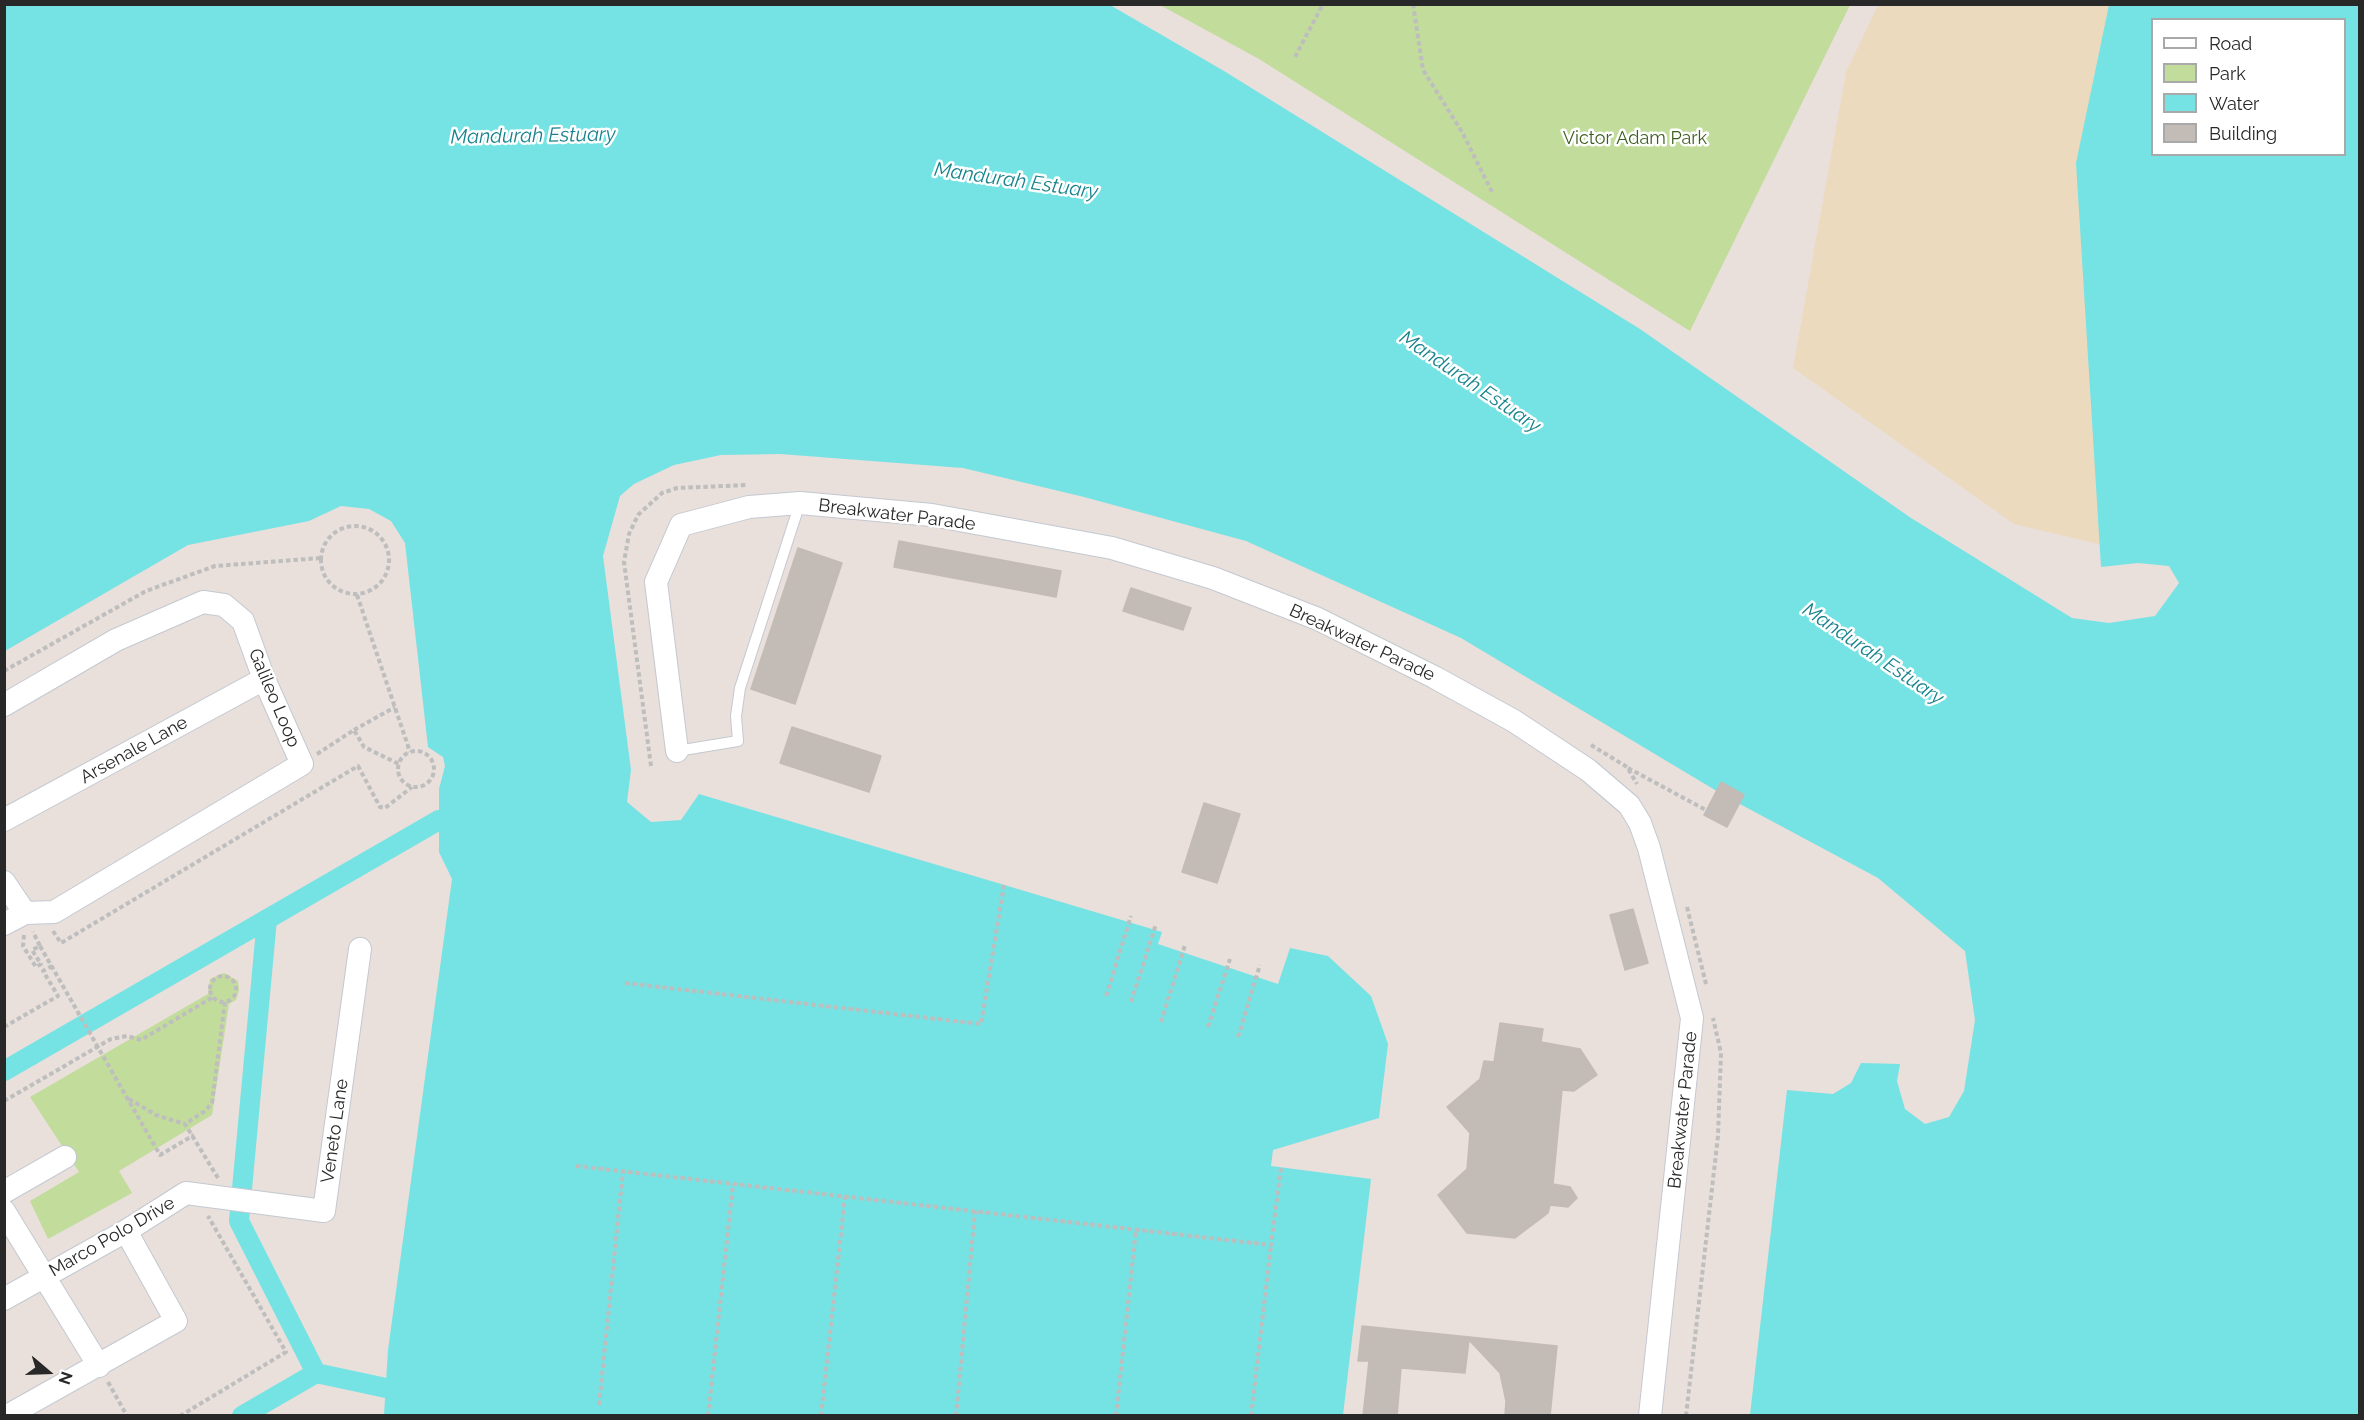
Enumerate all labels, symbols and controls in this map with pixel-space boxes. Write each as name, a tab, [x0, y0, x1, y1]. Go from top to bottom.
legend	[2151, 18, 2346, 156]
text: Road	[2209, 33, 2252, 54]
text: Park	[2209, 63, 2246, 84]
text: Water	[2209, 93, 2259, 114]
water label: Mandurah Estuary	[450, 123, 616, 149]
text: Building	[2209, 123, 2277, 144]
park label: Victor Adam Park	[1563, 128, 1707, 150]
water label: Mandurah Estuary	[933, 158, 1099, 204]
water label: Mandurah Estuary	[1395, 326, 1545, 438]
street label: Breakwater Parade	[817, 495, 977, 535]
water label: Mandurah Estuary	[1798, 598, 1948, 710]
street label: Breakwater Parade	[1286, 600, 1438, 686]
street label: Galileo Loop	[244, 645, 304, 751]
street label: Arsenale Lane	[77, 712, 191, 788]
street label: Breakwater Parade	[1664, 1030, 1702, 1190]
street label: Veneto Lane	[317, 1077, 353, 1185]
street label: Marco Polo Drive	[45, 1192, 179, 1282]
north arrow	[18, 1342, 78, 1402]
text: N	[55, 1369, 76, 1387]

